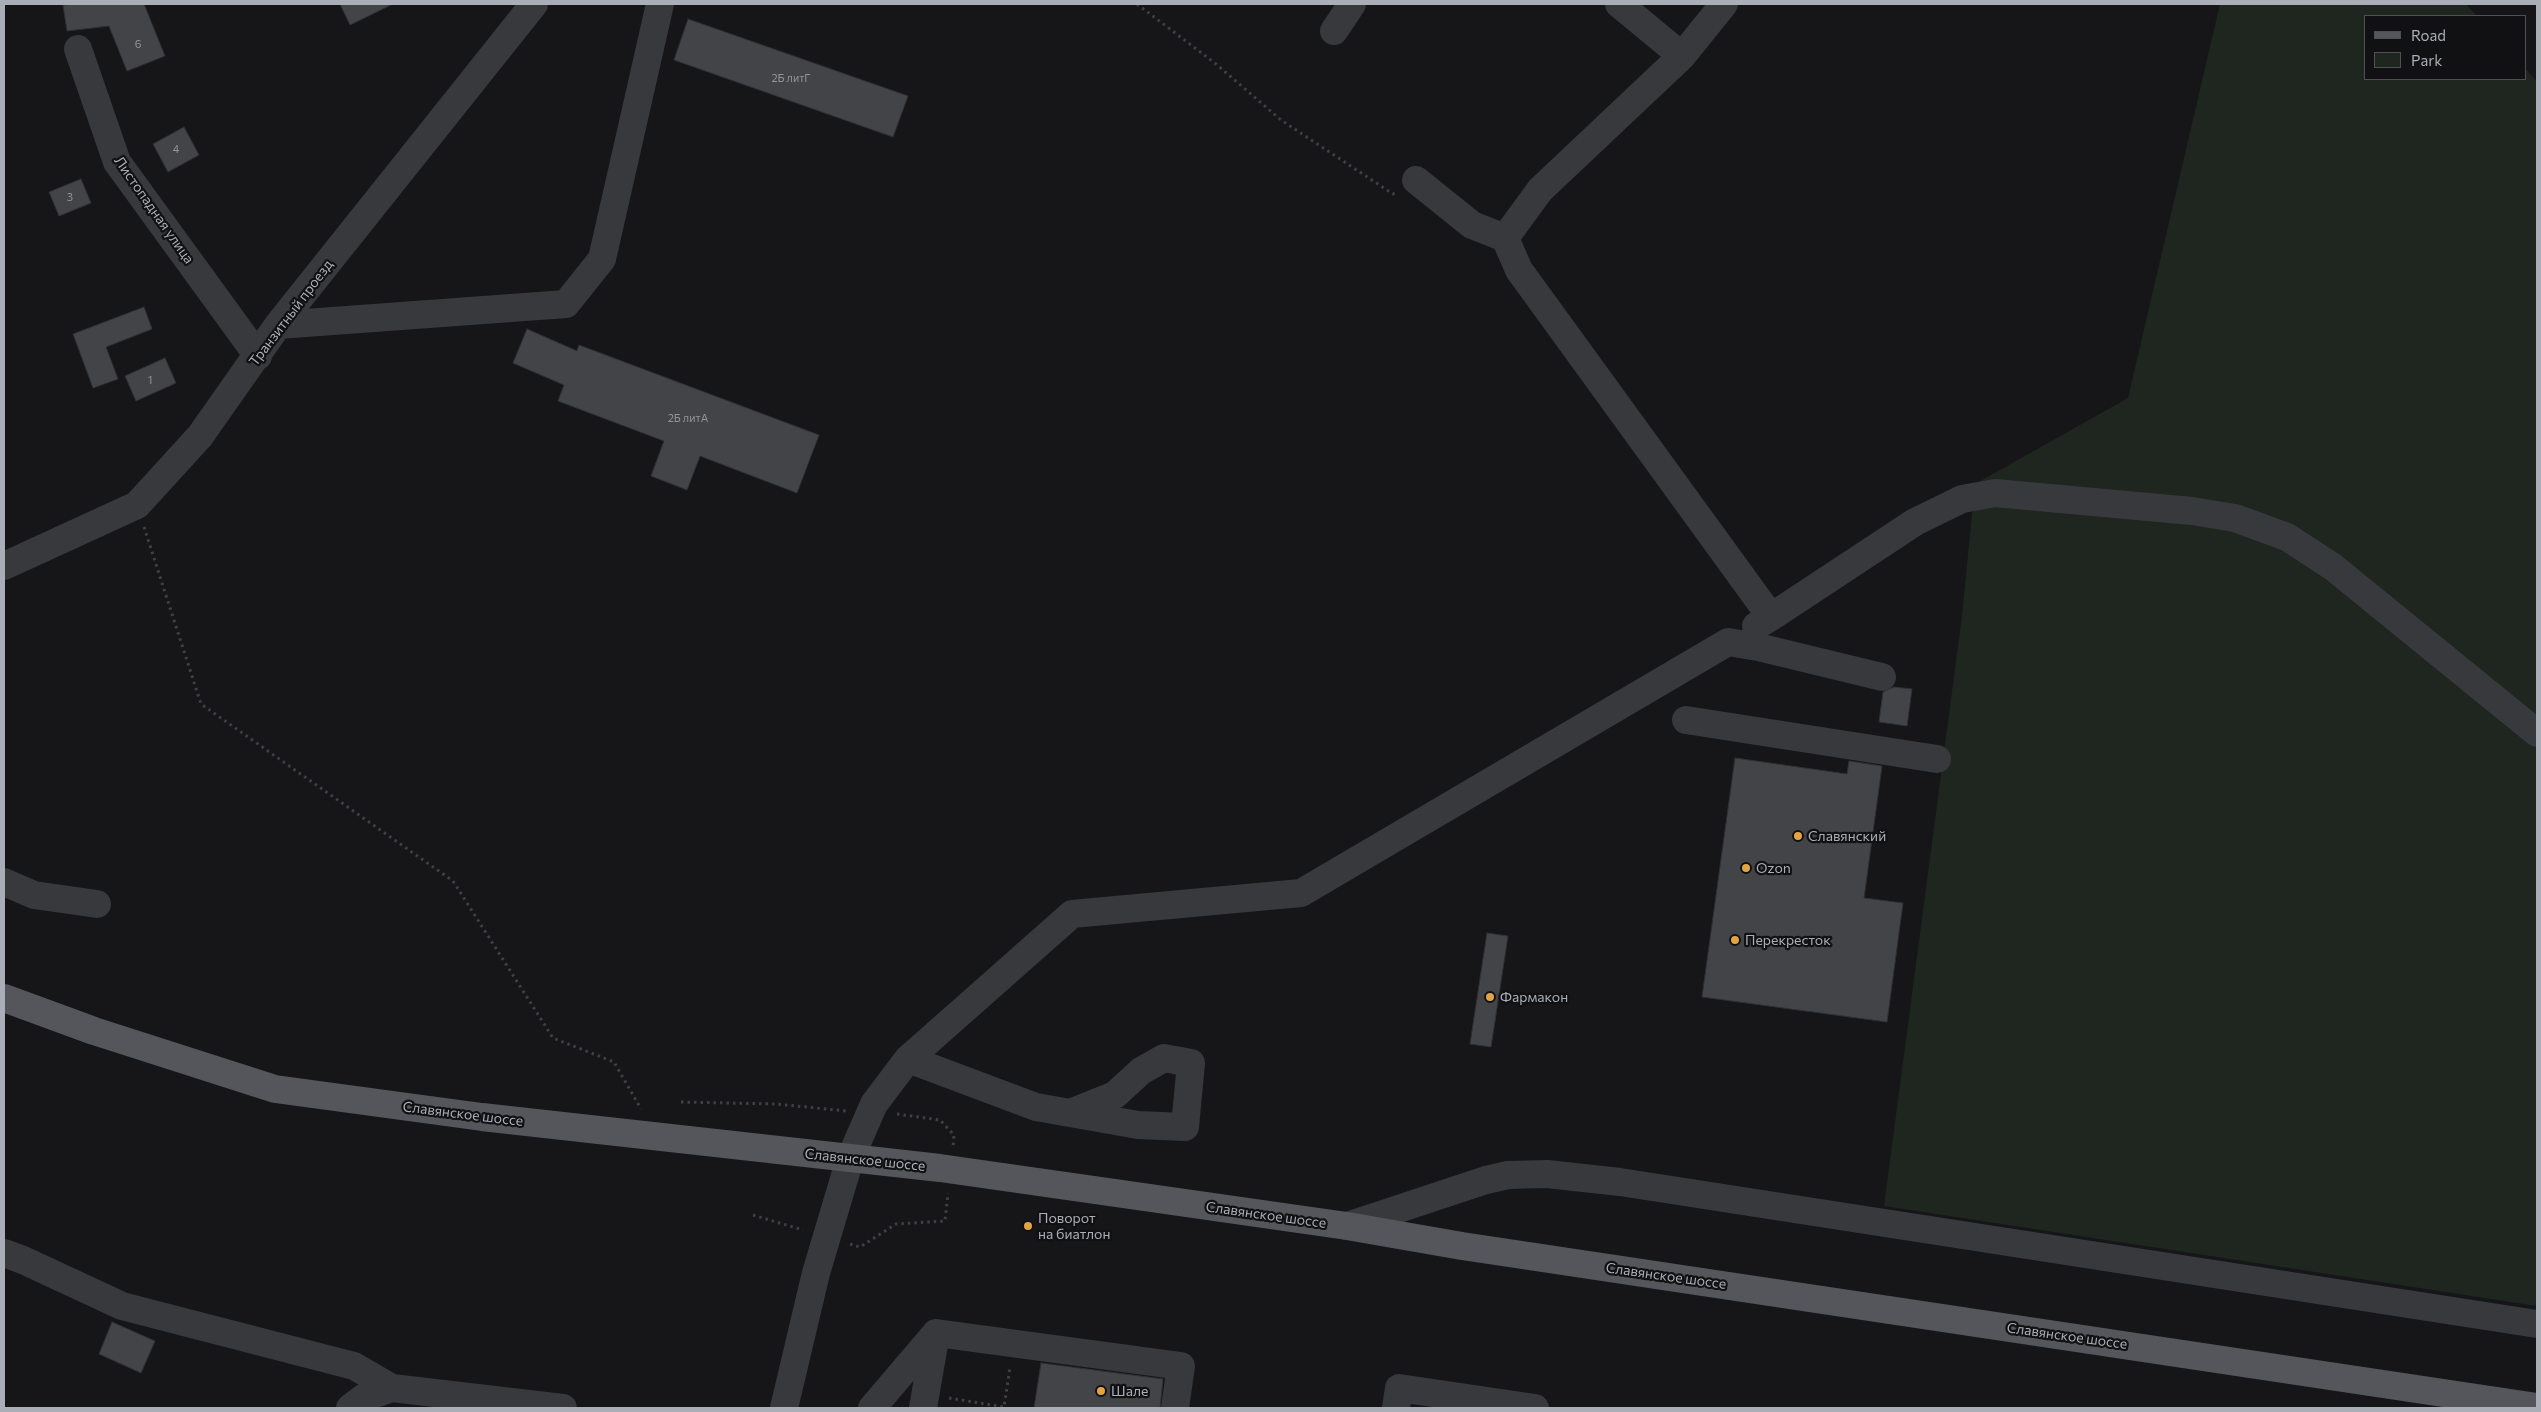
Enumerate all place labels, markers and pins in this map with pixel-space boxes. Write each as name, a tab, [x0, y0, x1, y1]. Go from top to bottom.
place label: Славянский	[1808, 828, 1886, 844]
marker: Славянский	[1792, 830, 1804, 842]
place label: Ozon	[1756, 860, 1791, 876]
marker: Ozon	[1740, 862, 1752, 874]
place label: Перекресток	[1745, 932, 1831, 948]
marker: Перекресток	[1729, 934, 1741, 946]
place label: Фармакон	[1500, 989, 1568, 1005]
marker: Фармакон	[1484, 991, 1496, 1003]
place label: Поворот на биатлон	[1038, 1210, 1110, 1242]
marker: Поворот на биатлон	[1022, 1220, 1034, 1232]
place label: Шале	[1111, 1383, 1148, 1399]
marker: Шале	[1095, 1385, 1107, 1397]

